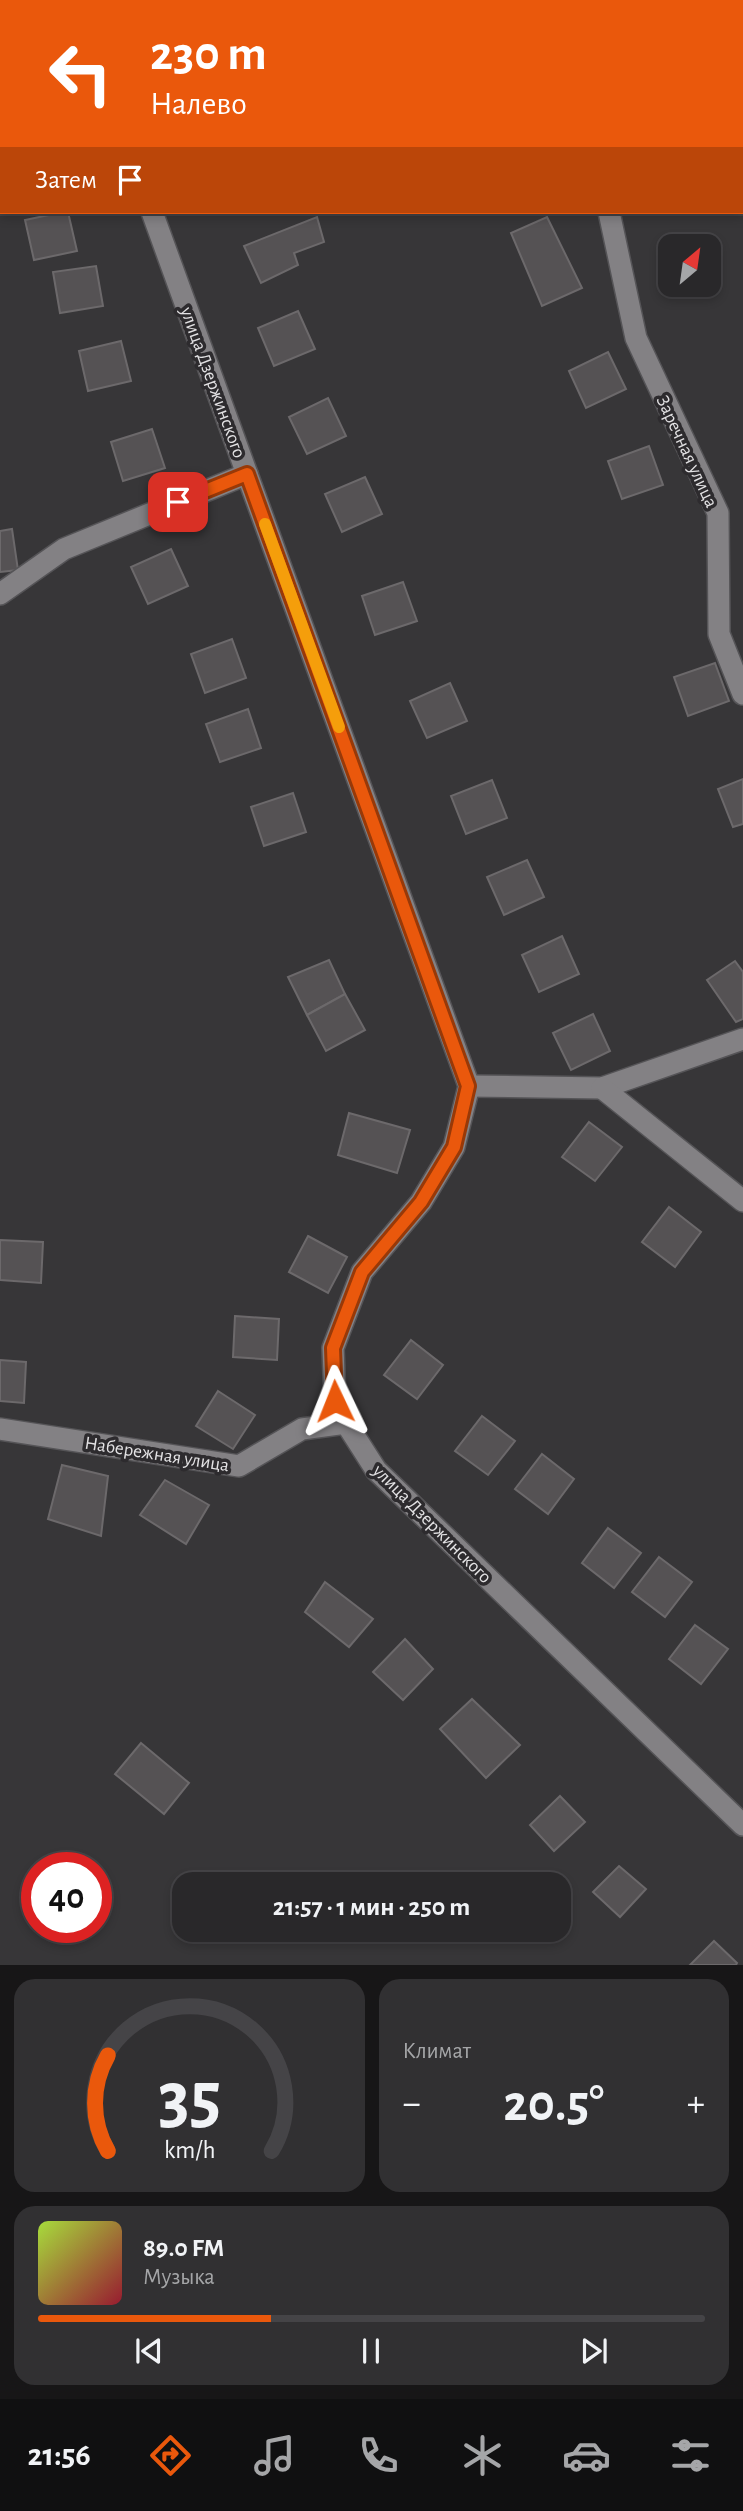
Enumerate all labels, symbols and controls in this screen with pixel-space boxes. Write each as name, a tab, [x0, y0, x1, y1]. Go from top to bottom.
icon: left	[35, 28, 126, 119]
text: 230 m	[150, 30, 267, 79]
text: Налево	[150, 88, 247, 120]
icon: arrive	[111, 161, 149, 199]
text: Затем	[35, 167, 97, 193]
north arrow	[658, 234, 721, 298]
map controls	[658, 234, 721, 297]
street label: улица Дзержинского	[176, 304, 249, 460]
street label: Заречная улица	[652, 393, 721, 511]
pin	[148, 472, 208, 532]
icon: arrive	[159, 483, 197, 521]
position arrow	[298, 1364, 372, 1438]
street label: Набережная улица	[83, 1434, 231, 1475]
street label: улица Дзержинского	[368, 1460, 495, 1587]
speed limit sign: 40	[21, 1852, 112, 1943]
text: 21:57 · 1 мин · 250 m	[273, 1894, 470, 1920]
text: Климат	[403, 2040, 471, 2063]
text: 35	[158, 2064, 221, 2137]
text: 20.5°	[503, 2078, 604, 2130]
text: −	[403, 2085, 421, 2123]
text: +	[687, 2085, 705, 2123]
text: km/h	[163, 2138, 215, 2163]
text: 89.0 FM	[143, 2235, 224, 2261]
text: Музыка	[143, 2266, 215, 2289]
icon: previous	[130, 2332, 168, 2370]
icon: pause	[352, 2332, 390, 2370]
icon: next	[575, 2332, 613, 2370]
icon: directions	[146, 2431, 195, 2480]
icon: music	[250, 2431, 299, 2480]
icon: phone	[354, 2431, 403, 2480]
icon: climate	[458, 2431, 507, 2480]
icon: car	[562, 2431, 611, 2480]
icon: filters	[666, 2431, 715, 2480]
text: 21:56	[28, 2439, 91, 2471]

